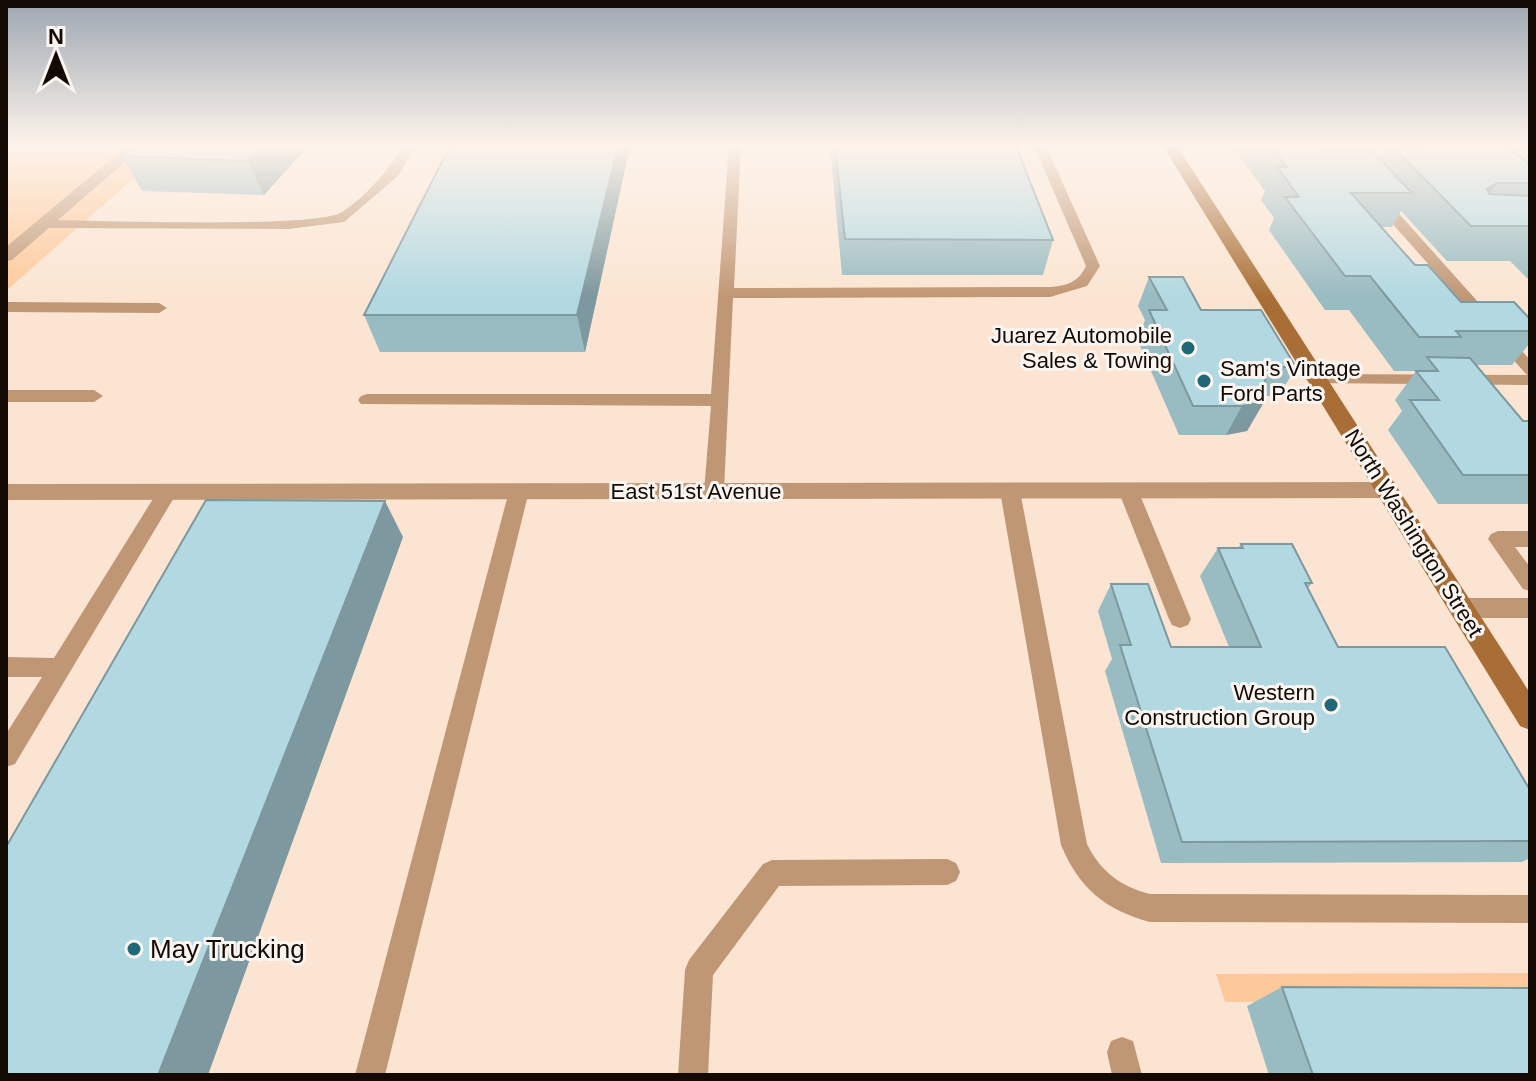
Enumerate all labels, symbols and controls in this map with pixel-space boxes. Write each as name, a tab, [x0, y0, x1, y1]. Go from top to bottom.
north arrow	[16, 16, 96, 96]
text: N	[48, 24, 64, 49]
place label: Juarez Automobile Sales & Towing	[991, 323, 1172, 373]
marker: Juarez Automobile Sales & Towing	[1179, 339, 1197, 357]
place label: Sam's Vintage Ford Parts	[1220, 356, 1361, 406]
marker: Sam's Vintage Ford Parts	[1195, 372, 1213, 390]
street label: North Washington Street	[1340, 425, 1488, 641]
street label: East 51st Avenue	[611, 479, 781, 504]
place label: Western Construction Group	[1124, 680, 1315, 730]
marker: Western Construction Group	[1322, 696, 1340, 714]
place label: May Trucking	[150, 934, 305, 964]
marker: May Trucking	[125, 940, 143, 958]

